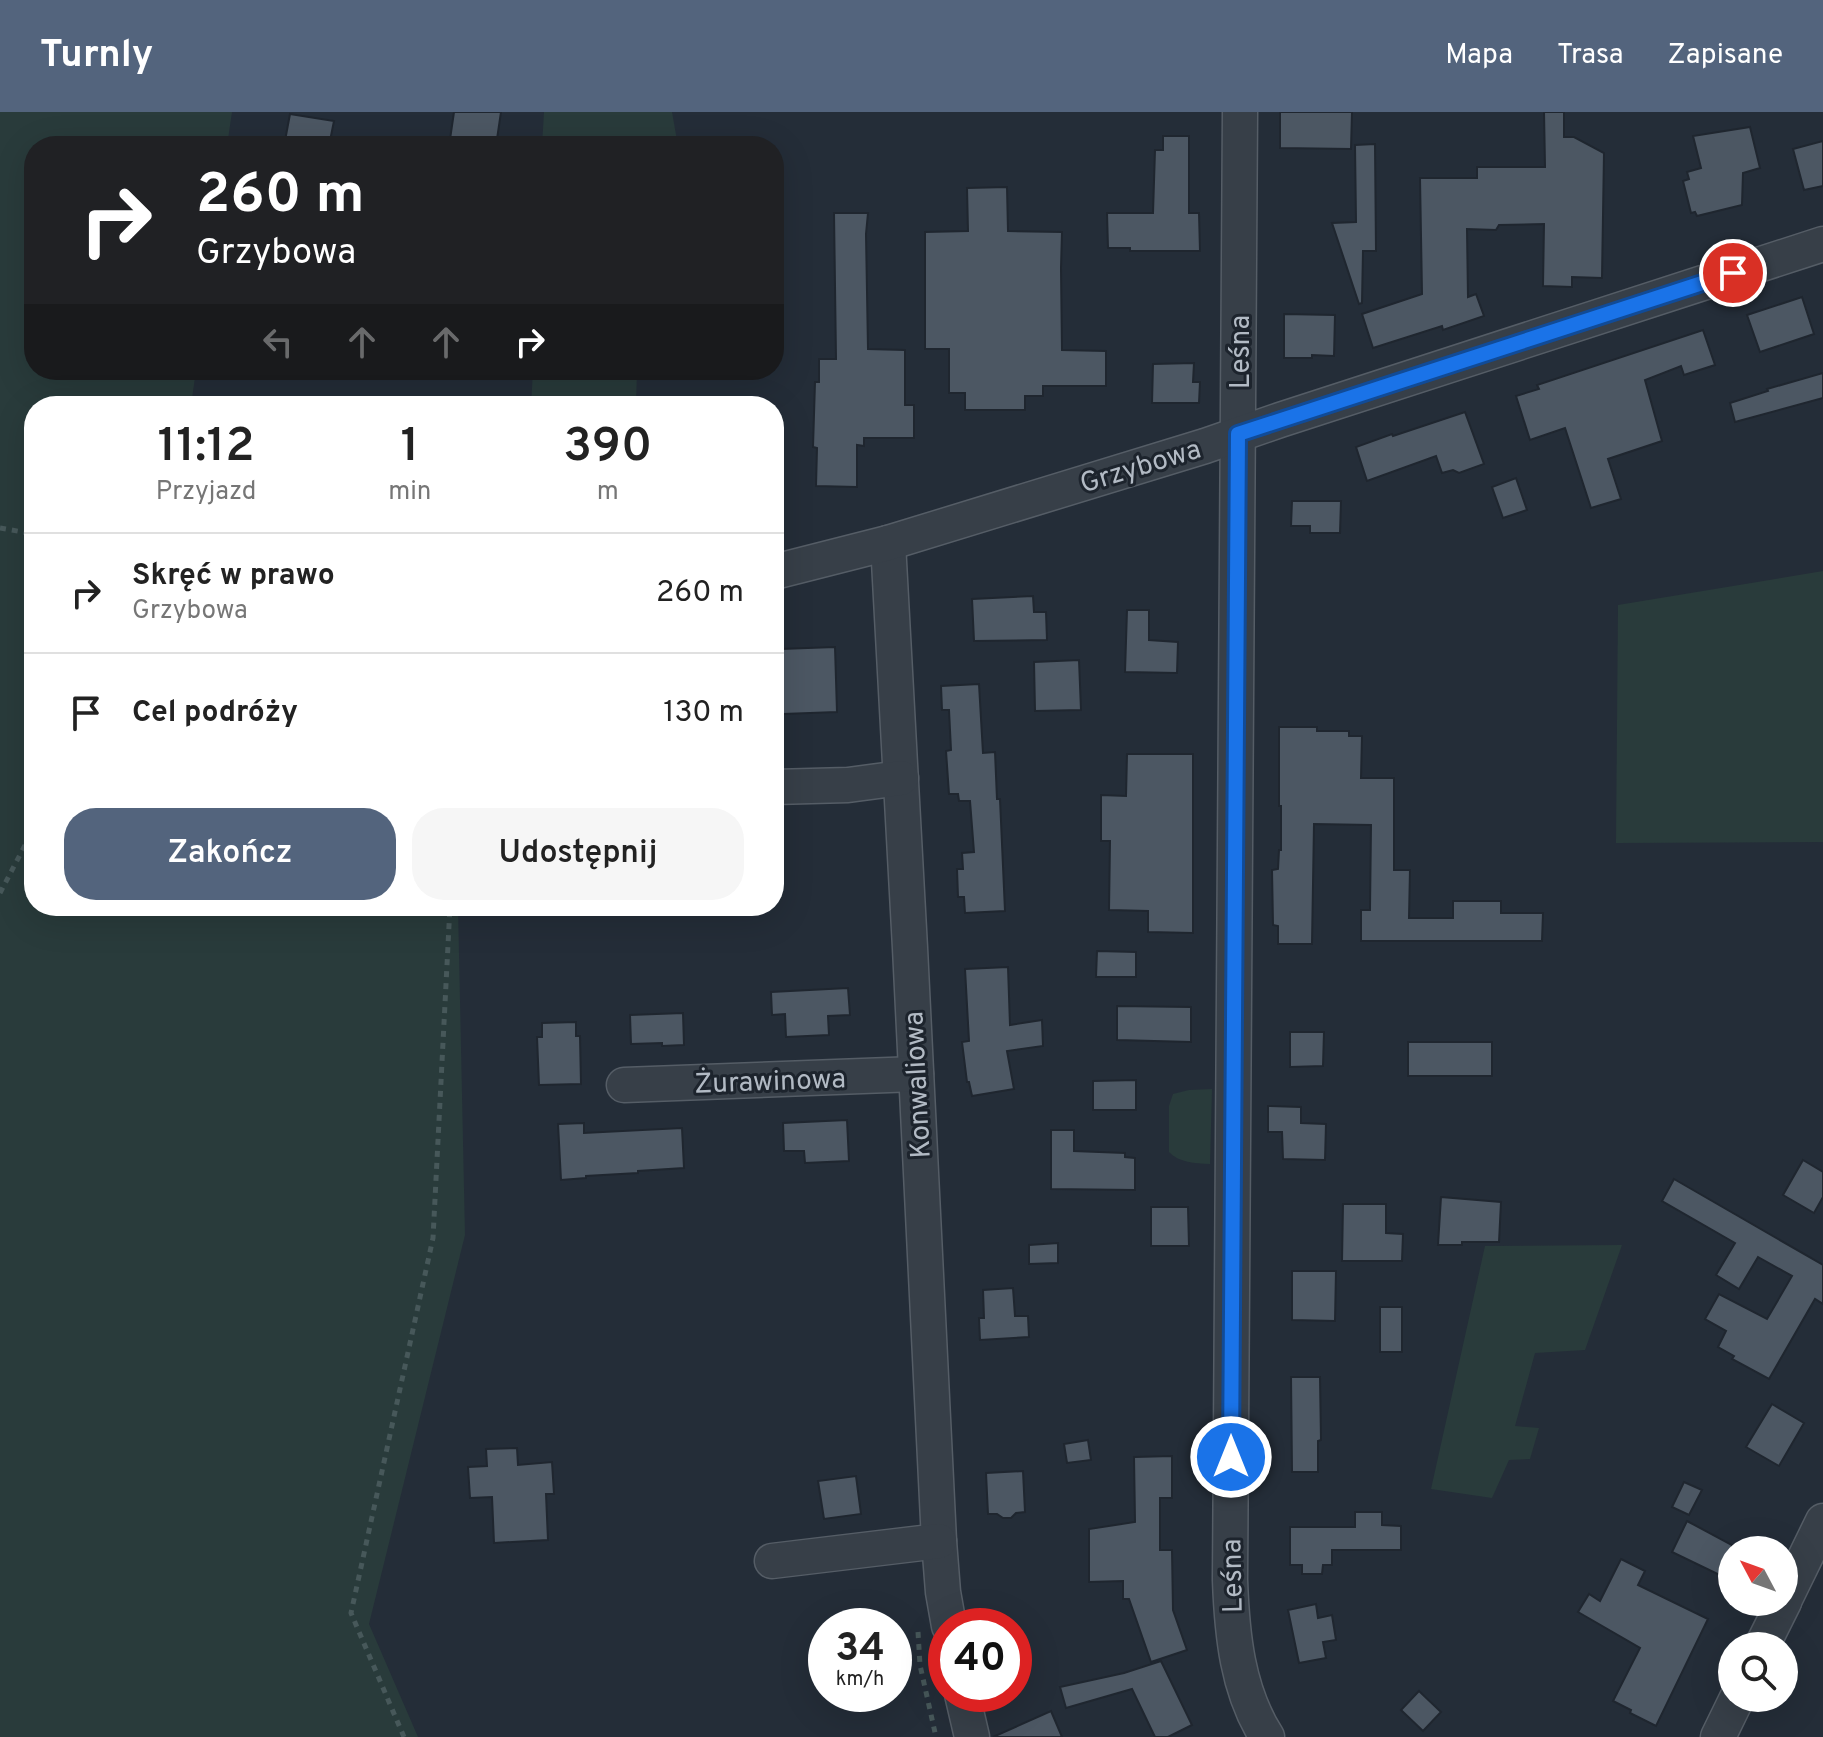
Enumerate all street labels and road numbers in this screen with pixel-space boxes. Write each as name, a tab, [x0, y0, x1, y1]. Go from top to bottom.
street label: Leśna	[1224, 315, 1260, 389]
street label: Grzybowa	[1076, 432, 1206, 503]
street label: Konwaliowa	[897, 1010, 941, 1159]
street label: Żurawinowa	[694, 1061, 847, 1104]
street label: Leśna	[1215, 1538, 1253, 1613]

